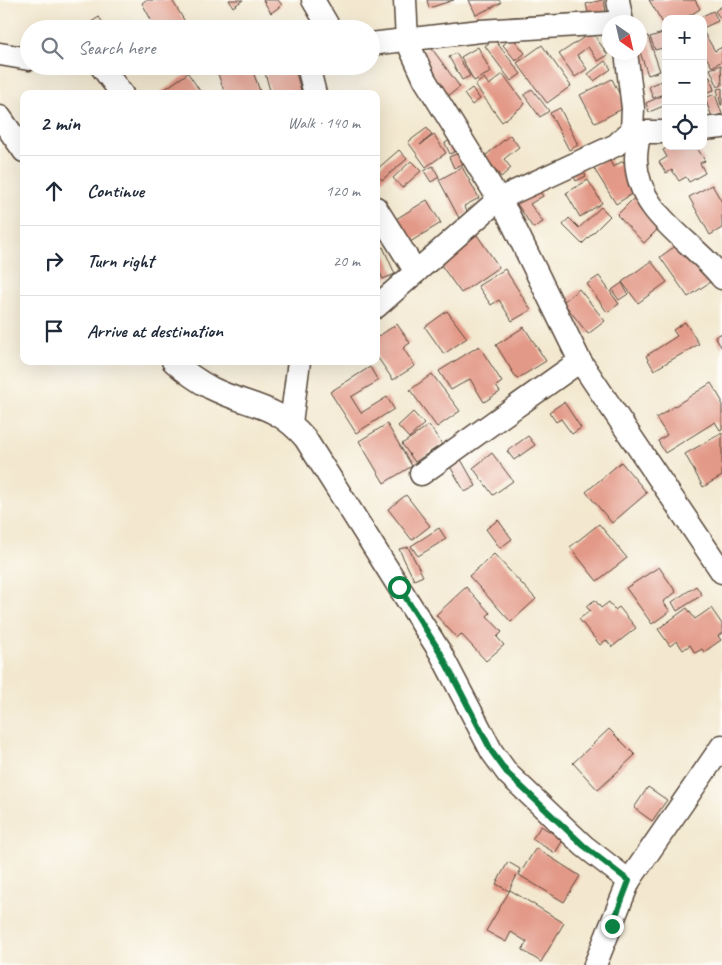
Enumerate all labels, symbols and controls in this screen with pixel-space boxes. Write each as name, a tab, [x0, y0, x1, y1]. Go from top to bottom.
north arrow	[602, 15, 647, 60]
map controls	[662, 15, 707, 150]
button: +	[662, 15, 707, 60]
search box	[20, 20, 380, 75]
icon: search	[38, 34, 66, 62]
text: Search here	[78, 36, 155, 60]
button: −	[662, 60, 707, 105]
button: locate	[662, 105, 707, 150]
text: 2 min	[40, 110, 80, 136]
text: Walk · 140 m	[288, 113, 360, 133]
icon: ahead	[40, 177, 68, 205]
text: Continue	[87, 179, 144, 203]
text: 120 m	[326, 181, 360, 201]
icon: right	[40, 247, 68, 275]
text: Turn right	[87, 249, 154, 273]
text: 20 m	[333, 251, 360, 271]
icon: arrive	[40, 317, 68, 345]
text: Arrive at destination	[87, 319, 223, 343]
route start	[388, 576, 411, 599]
route end	[601, 915, 624, 938]

